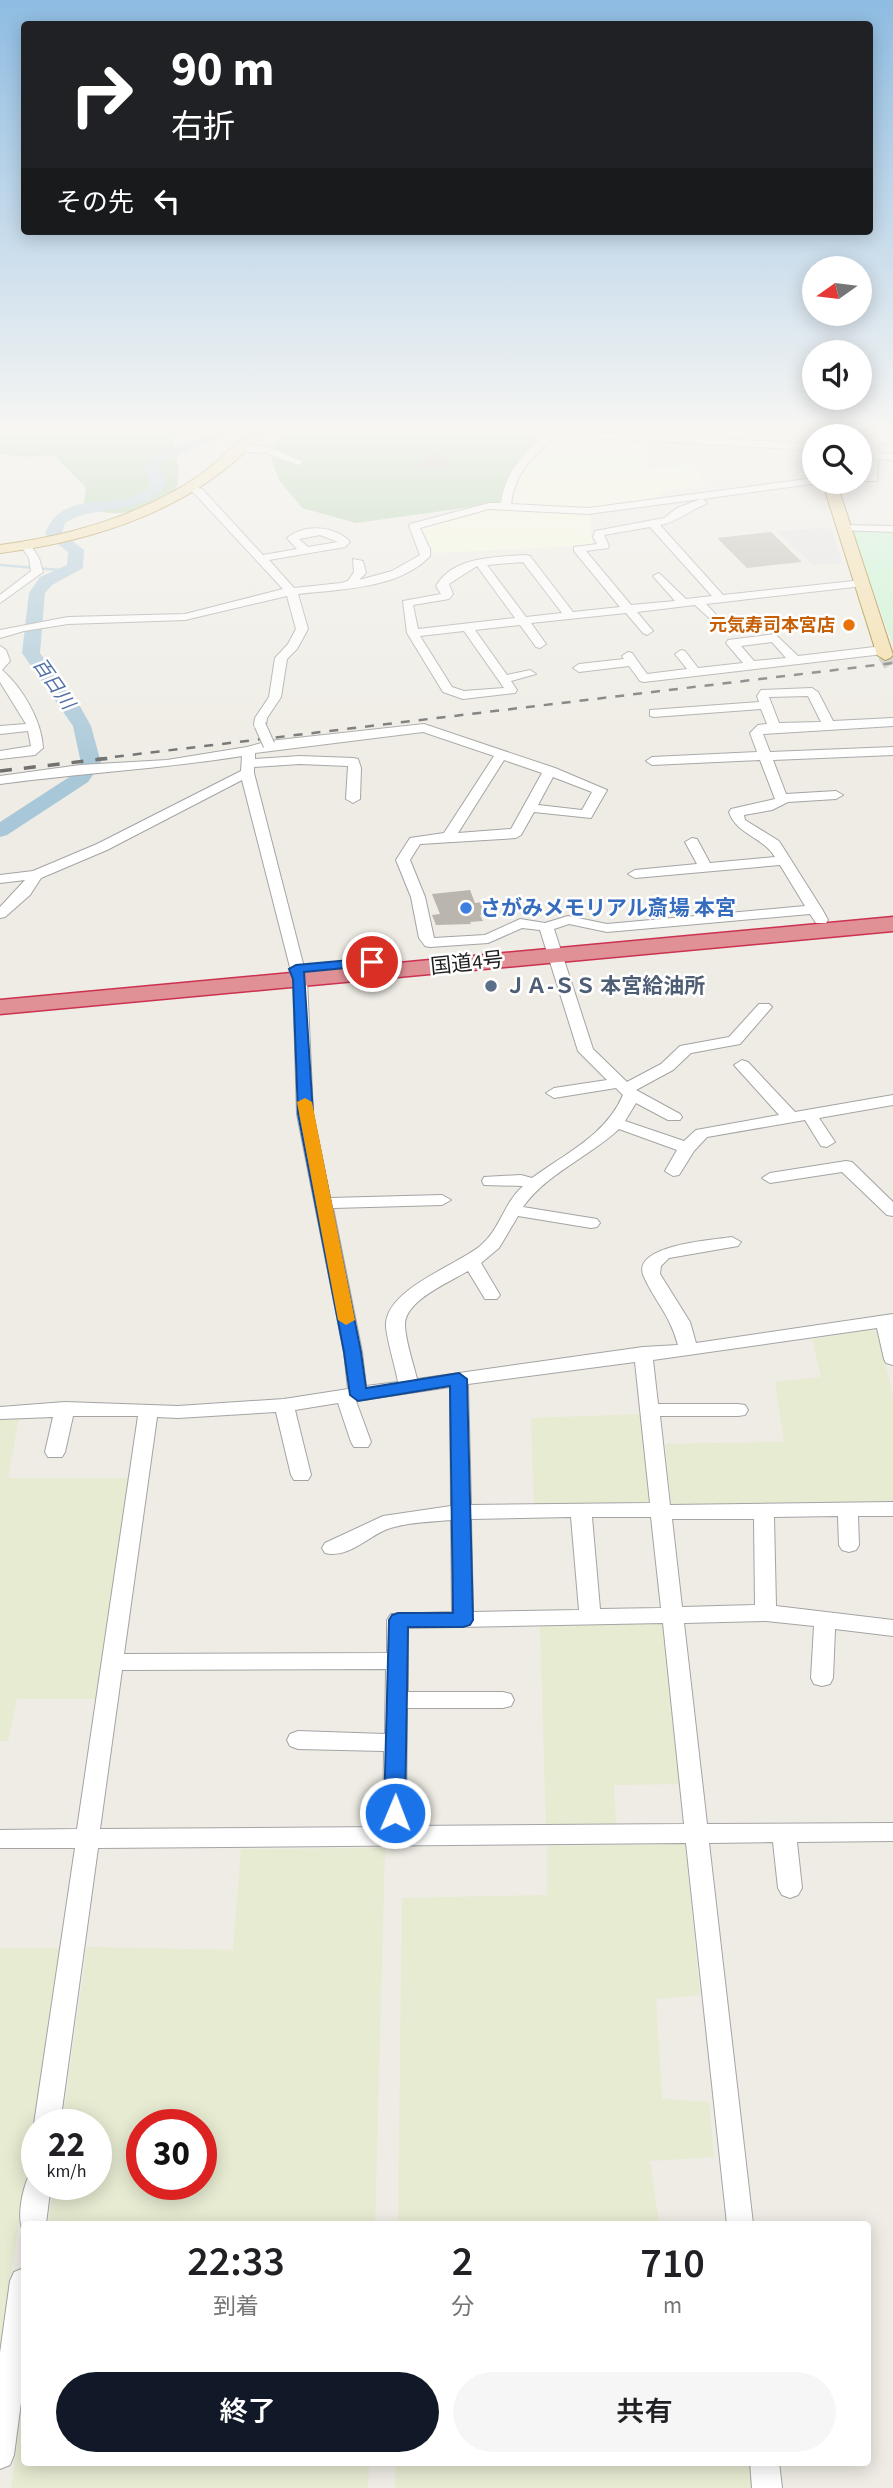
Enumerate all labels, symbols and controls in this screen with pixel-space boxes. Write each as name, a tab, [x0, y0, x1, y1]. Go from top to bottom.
text: 90 m	[171, 35, 275, 105]
icon: right	[56, 49, 147, 140]
text: 右折	[171, 104, 235, 150]
icon: left	[148, 182, 186, 220]
text: その先	[56, 184, 134, 221]
north arrow	[802, 256, 872, 326]
map controls	[802, 256, 872, 494]
button: sound	[802, 340, 872, 410]
button: search	[802, 424, 872, 494]
place label: 元気寿司本宮店	[709, 613, 835, 638]
marker: 元気寿司本宮店	[841, 617, 857, 633]
water label: 百日川	[26, 653, 82, 717]
place label: さがみメモリアル斎場 本宮	[480, 893, 736, 923]
marker: さがみメモリアル斎場 本宮	[458, 900, 474, 916]
pin	[342, 932, 402, 992]
icon: arrive	[353, 943, 391, 981]
street label: 国道4号	[429, 944, 505, 982]
place label: ＪＡ-ＳＳ 本宮給油所	[505, 971, 705, 1001]
marker: ＪＡ-ＳＳ 本宮給油所	[483, 978, 499, 994]
position arrow	[358, 1776, 432, 1850]
speed limit sign: 30	[126, 2109, 217, 2200]
text: 22	[48, 2120, 85, 2170]
text: km/h	[47, 2159, 86, 2184]
text: 22:33	[187, 2232, 285, 2292]
text: 2	[452, 2232, 473, 2292]
text: 710	[640, 2234, 705, 2294]
text: m	[663, 2289, 682, 2322]
text: 到着	[213, 2290, 259, 2323]
text: 分	[451, 2290, 474, 2323]
button: 終了	[56, 2372, 439, 2452]
button: 共有	[453, 2372, 836, 2452]

